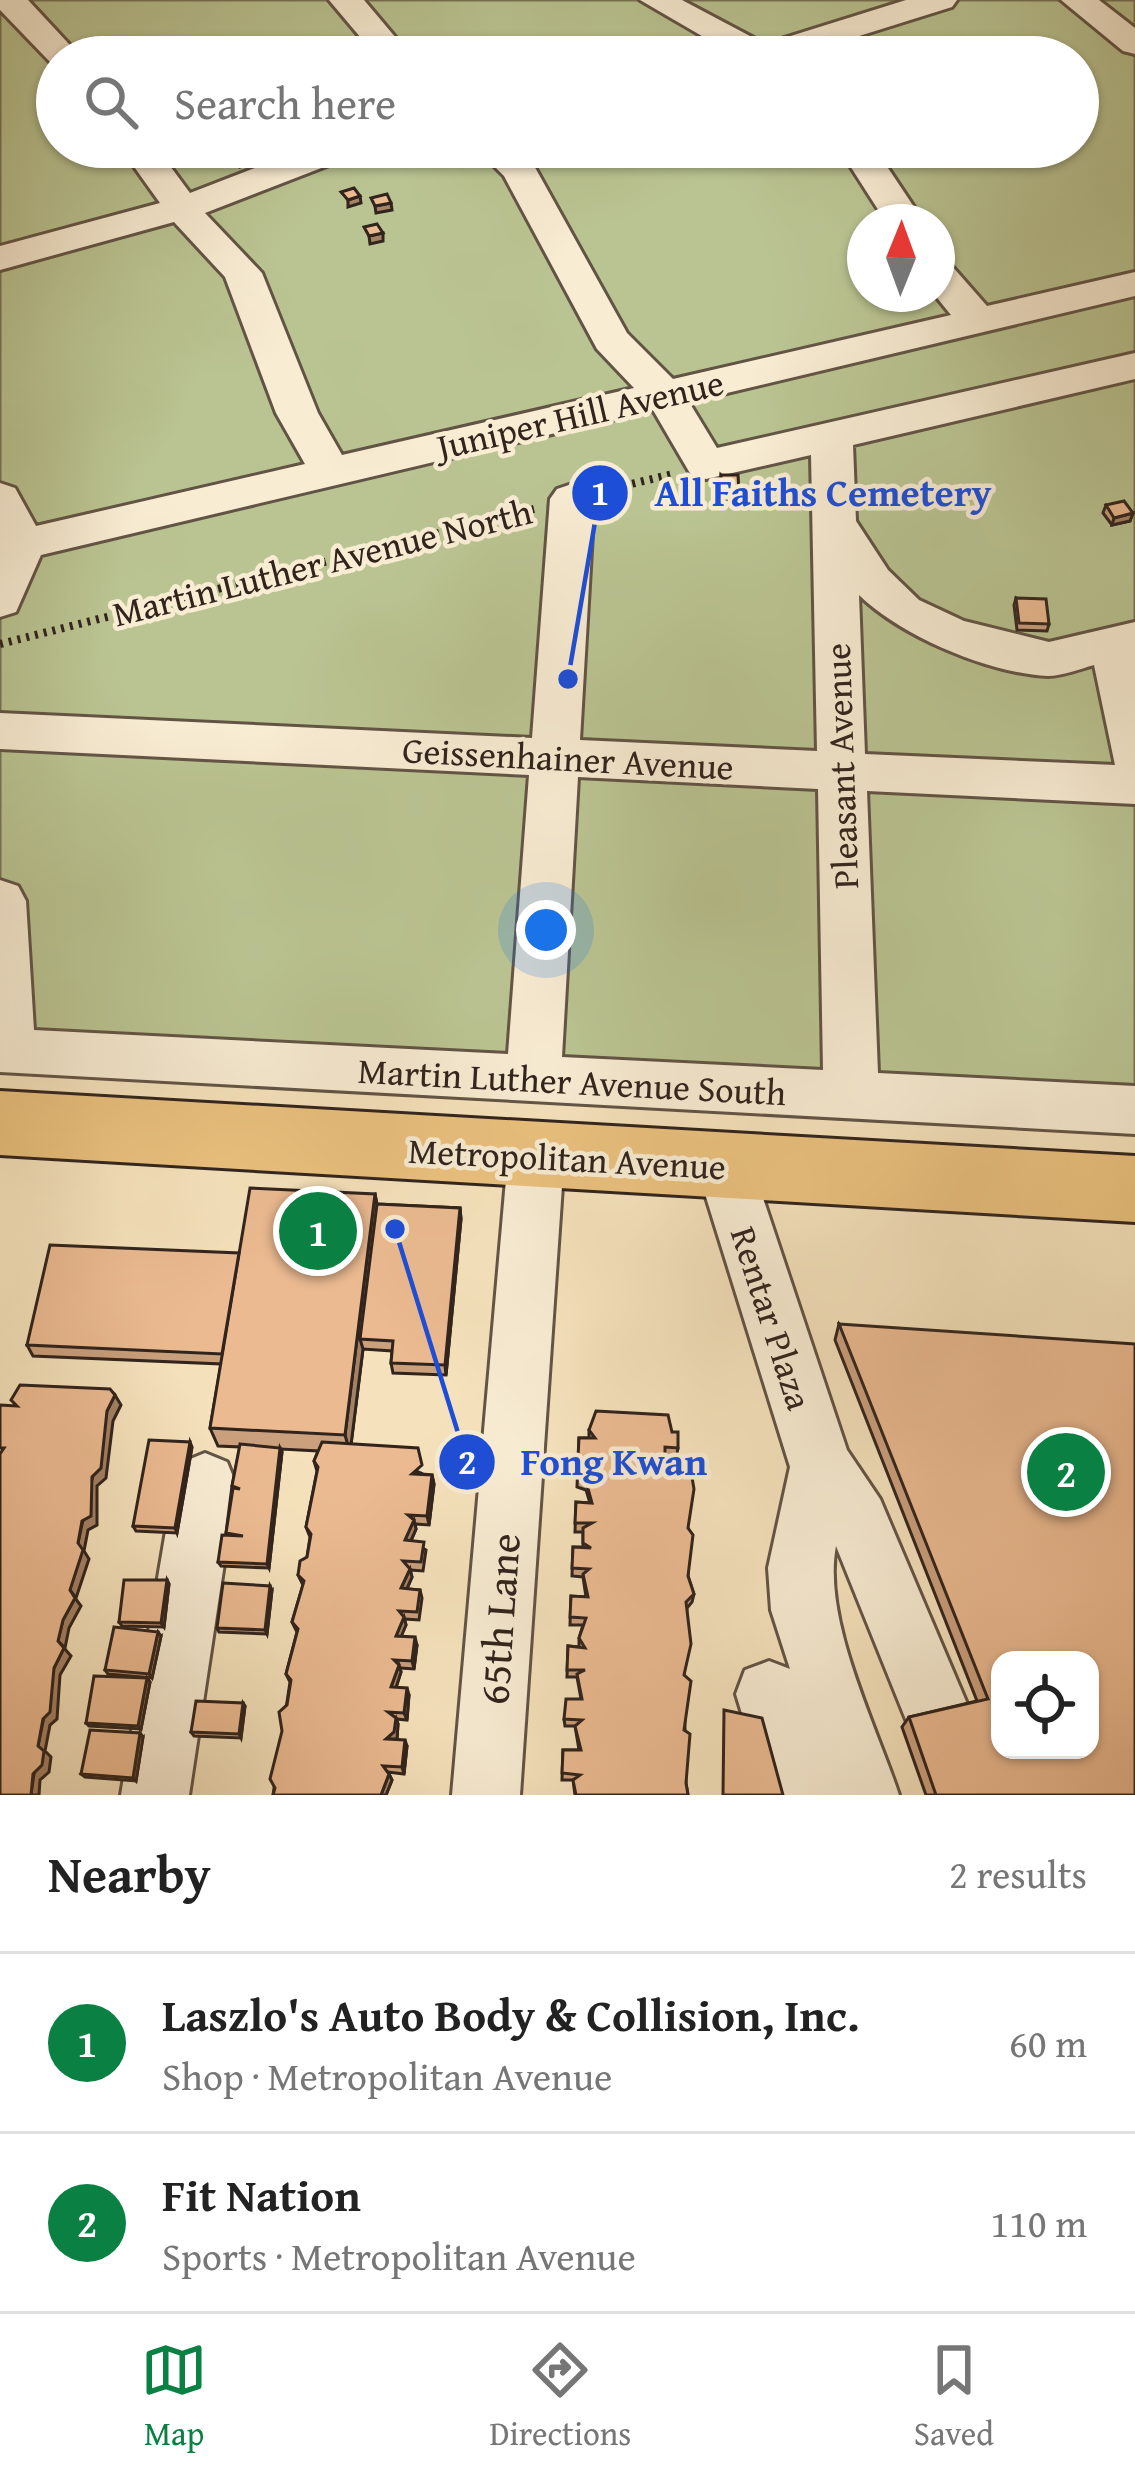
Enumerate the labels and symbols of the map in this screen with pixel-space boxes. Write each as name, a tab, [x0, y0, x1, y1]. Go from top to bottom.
north arrow	[847, 204, 955, 312]
street label: Juniper Hill Avenue	[427, 355, 729, 473]
callout: All Faiths Cemetery	[570, 455, 1016, 530]
text: All Faiths Cemetery	[654, 463, 992, 520]
text: 1	[591, 465, 609, 518]
street label: Martin Luther Avenue North	[107, 484, 537, 639]
street label: Pleasant Avenue	[810, 642, 871, 890]
street label: Geissenhainer Avenue	[401, 722, 735, 793]
your location	[516, 900, 576, 960]
street label: Martin Luther Avenue South	[357, 1043, 788, 1118]
street label: Metropolitan Avenue	[407, 1123, 727, 1192]
pin: 1	[279, 1186, 357, 1276]
street label: Rentar Plaza	[718, 1220, 827, 1416]
callout: Fong Kwan	[437, 1424, 732, 1499]
pin: 2	[1027, 1427, 1105, 1517]
text: Fong Kwan	[521, 1432, 707, 1489]
text: 2	[458, 1434, 476, 1487]
street label: 65th Lane	[462, 1531, 535, 1707]

